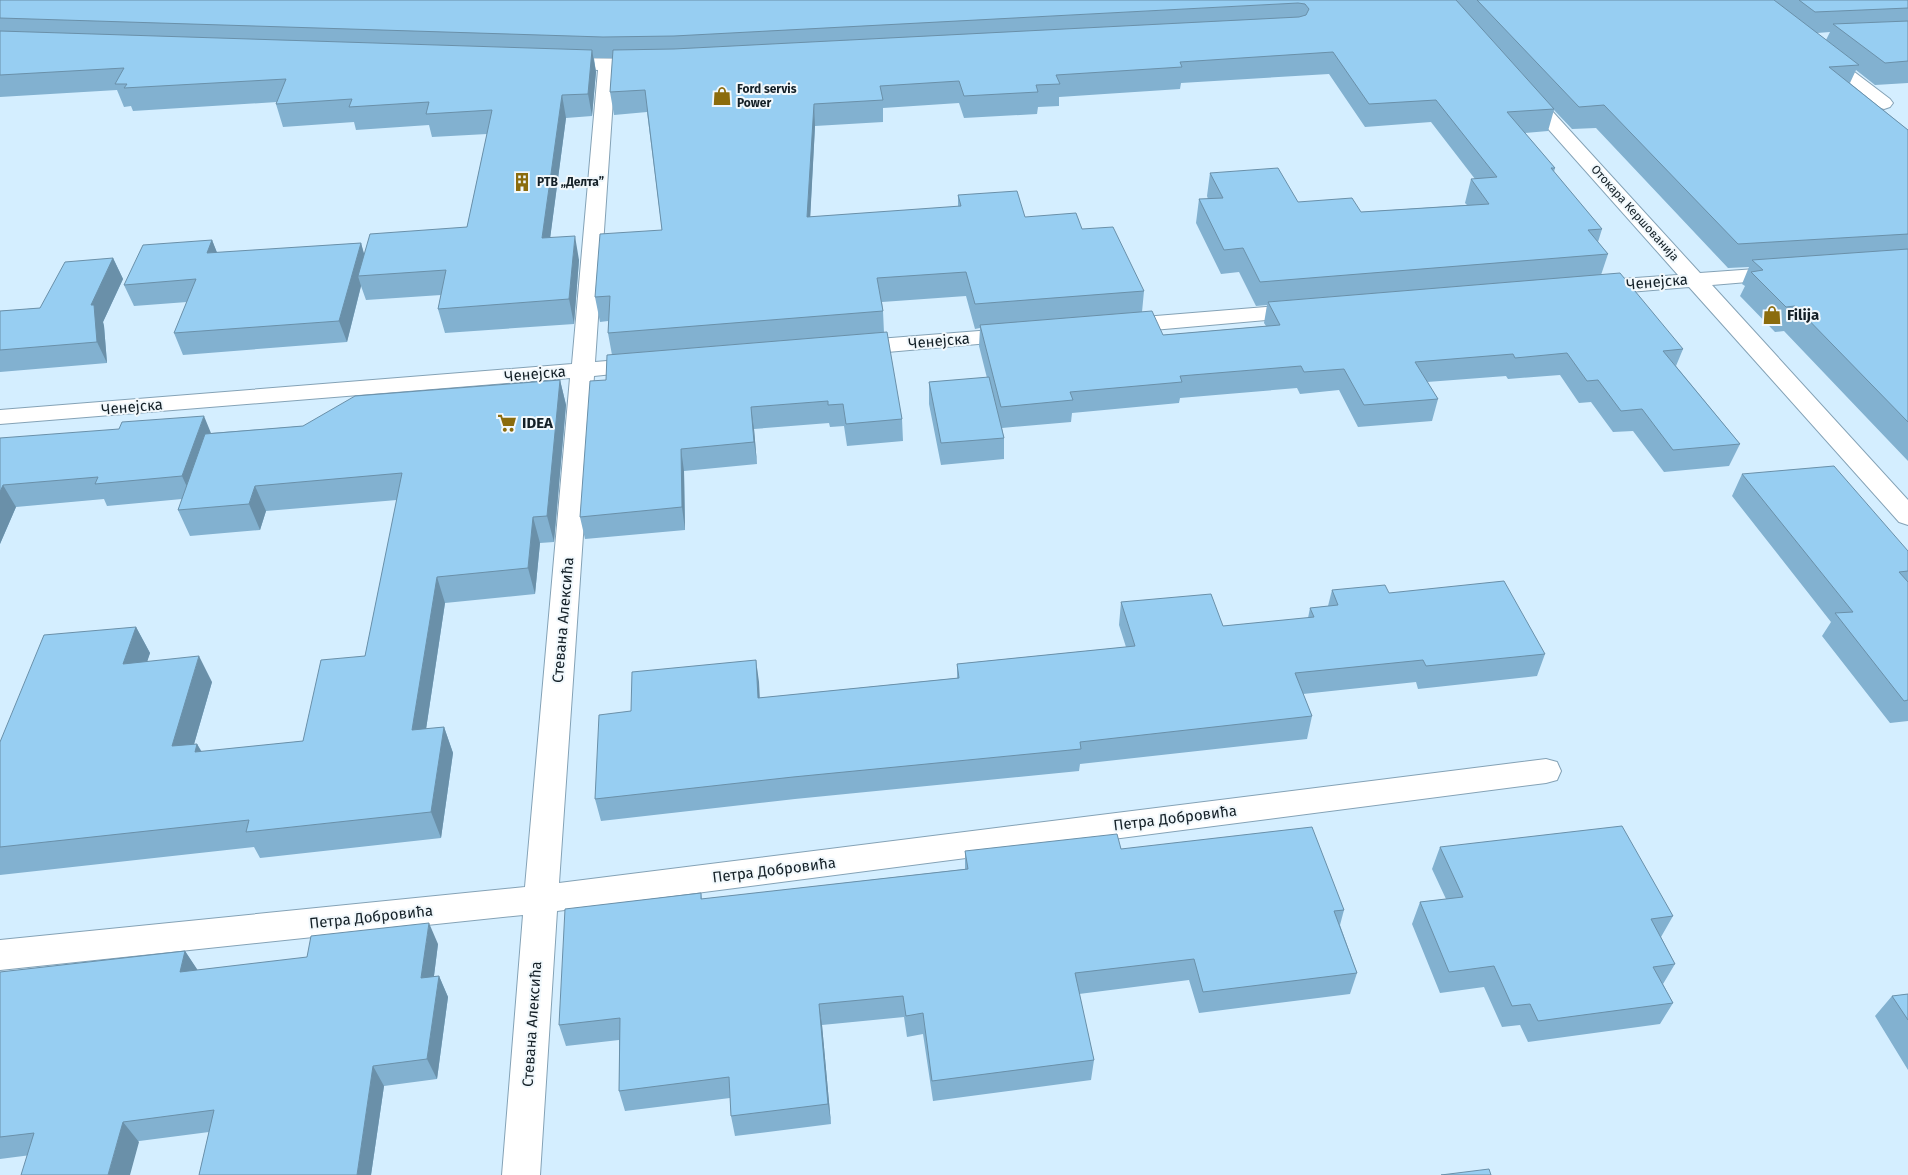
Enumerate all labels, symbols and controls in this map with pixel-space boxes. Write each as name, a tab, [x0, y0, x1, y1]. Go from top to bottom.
place label: Ford servis Power	[737, 82, 797, 110]
shop icon: Ford servis Power	[711, 85, 733, 107]
street label: Отокара Кершованија	[1588, 162, 1682, 264]
building icon: РТВ „Делта”	[511, 171, 533, 193]
place label: РТВ „Делта”	[537, 175, 604, 189]
street label: Ченејска	[1626, 270, 1688, 294]
shop icon: Filija	[1761, 304, 1783, 326]
place label: Filija	[1787, 306, 1819, 324]
street label: Ченејска	[908, 329, 970, 353]
street label: Ченејска	[504, 362, 566, 386]
street label: Ченејска	[101, 395, 163, 419]
supermarket icon: IDEA	[496, 412, 518, 434]
place label: IDEA	[522, 414, 554, 432]
street label: Стевана Алексића	[549, 556, 577, 684]
street label: Петра Добровића	[1112, 801, 1238, 835]
street label: Петра Добровића	[711, 853, 837, 887]
street label: Петра Добровића	[308, 902, 434, 932]
street label: Стевана Алексића	[519, 961, 545, 1087]

